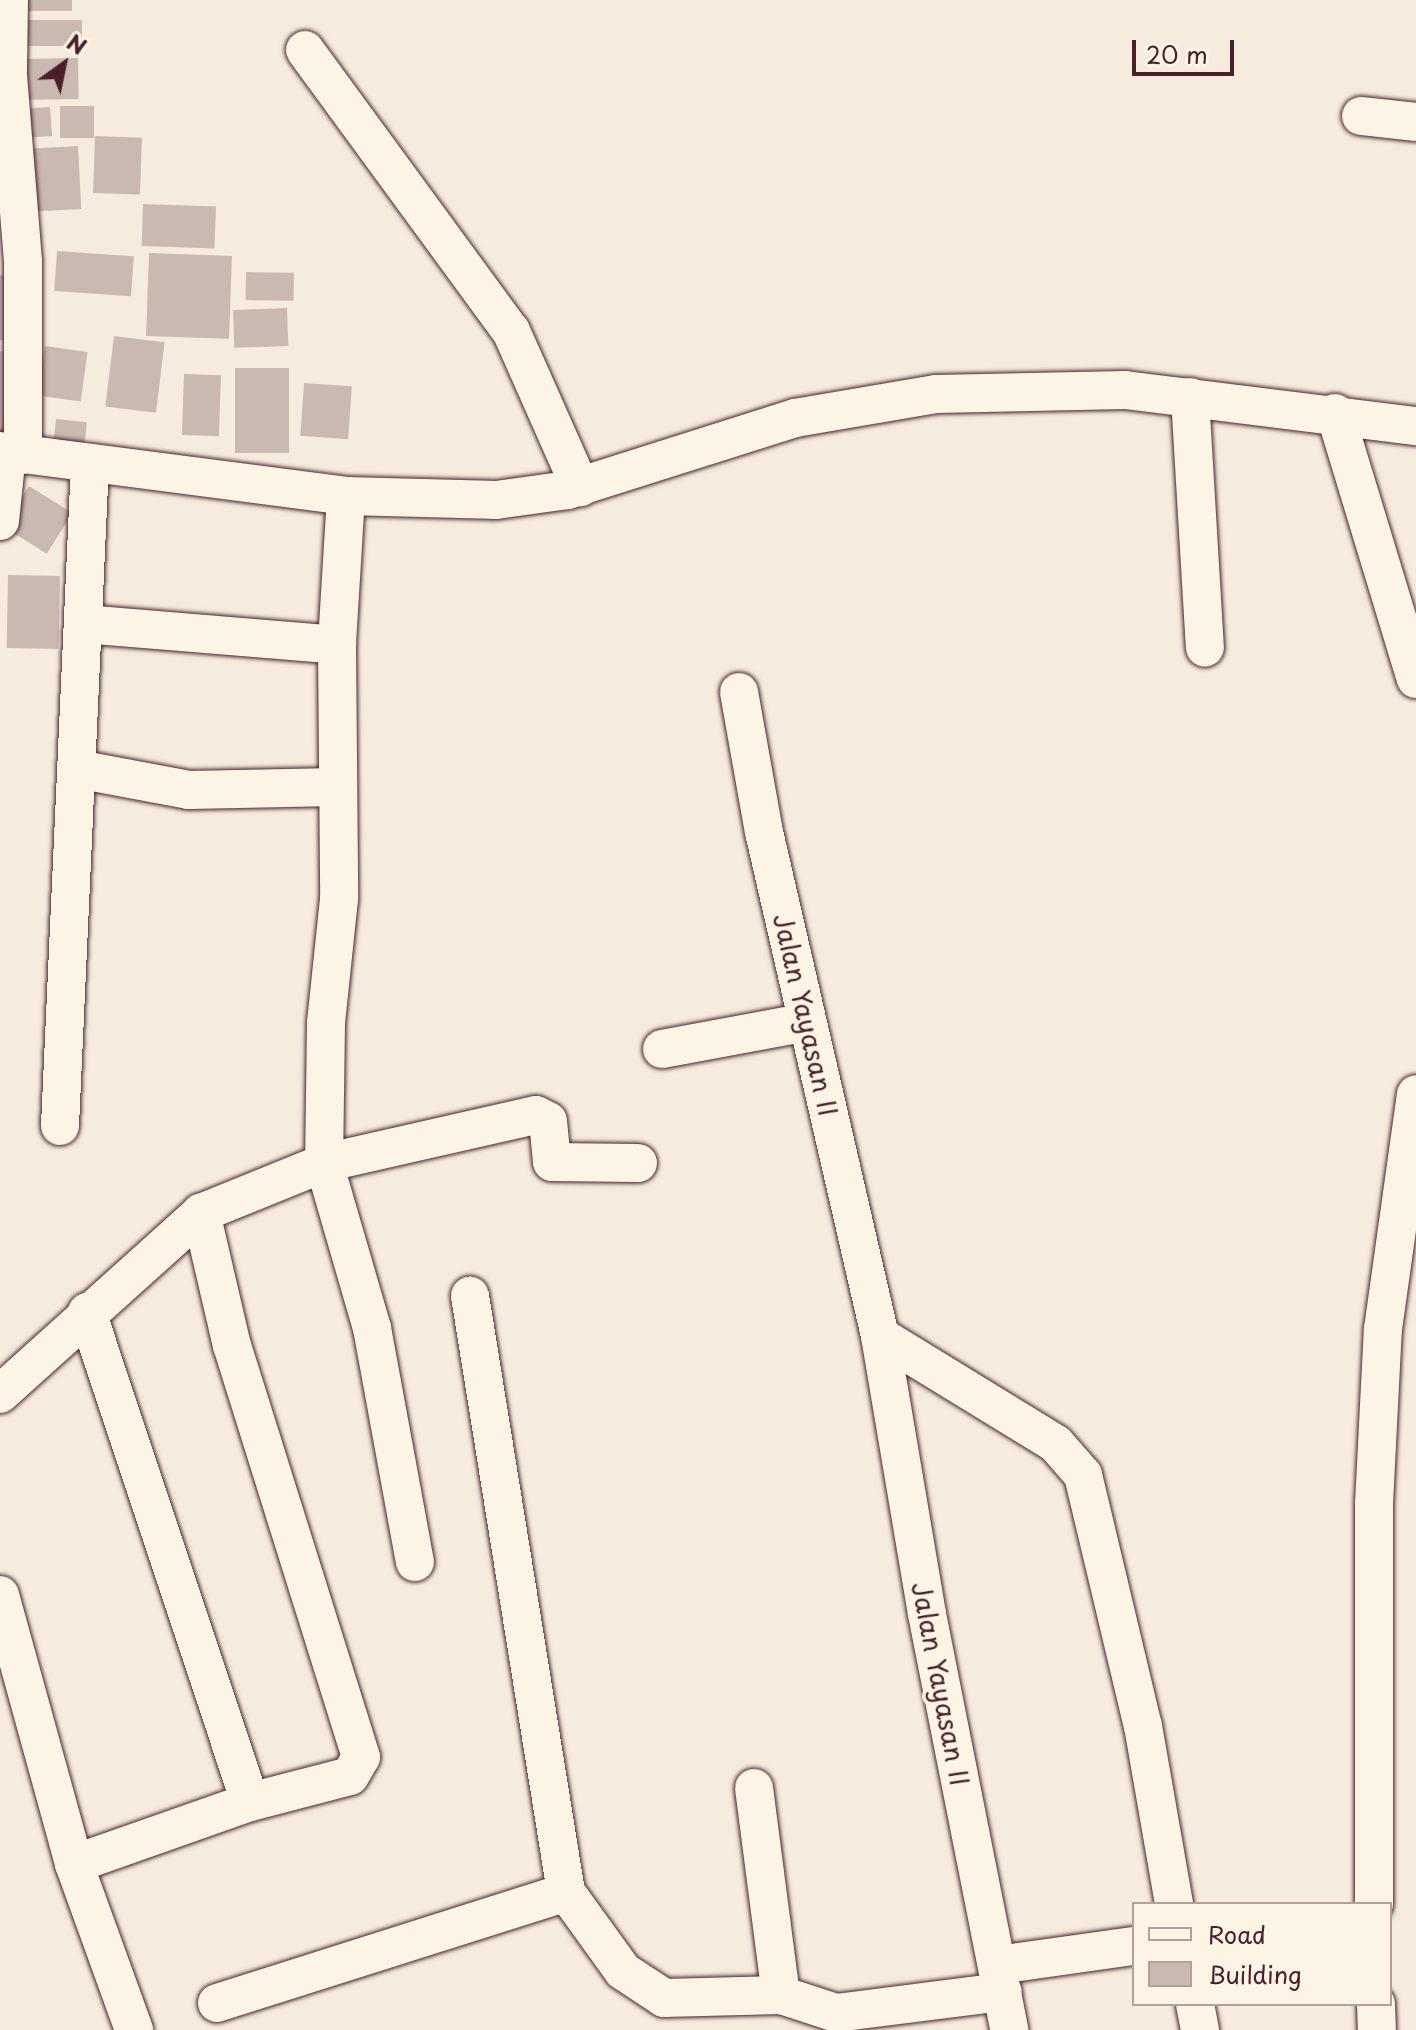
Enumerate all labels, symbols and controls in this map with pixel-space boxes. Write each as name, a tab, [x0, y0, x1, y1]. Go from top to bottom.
north arrow	[24, 24, 104, 104]
scale bar	[1136, 24, 1238, 74]
text: N	[61, 25, 94, 62]
text: 20 m	[1146, 36, 1208, 72]
street label: Jalan Yayasan II	[767, 910, 845, 1120]
street label: Jalan Yayasan II	[906, 1579, 976, 1789]
legend	[1132, 1902, 1392, 2006]
text: Road	[1208, 1916, 1266, 1952]
text: Building	[1208, 1956, 1302, 1992]

